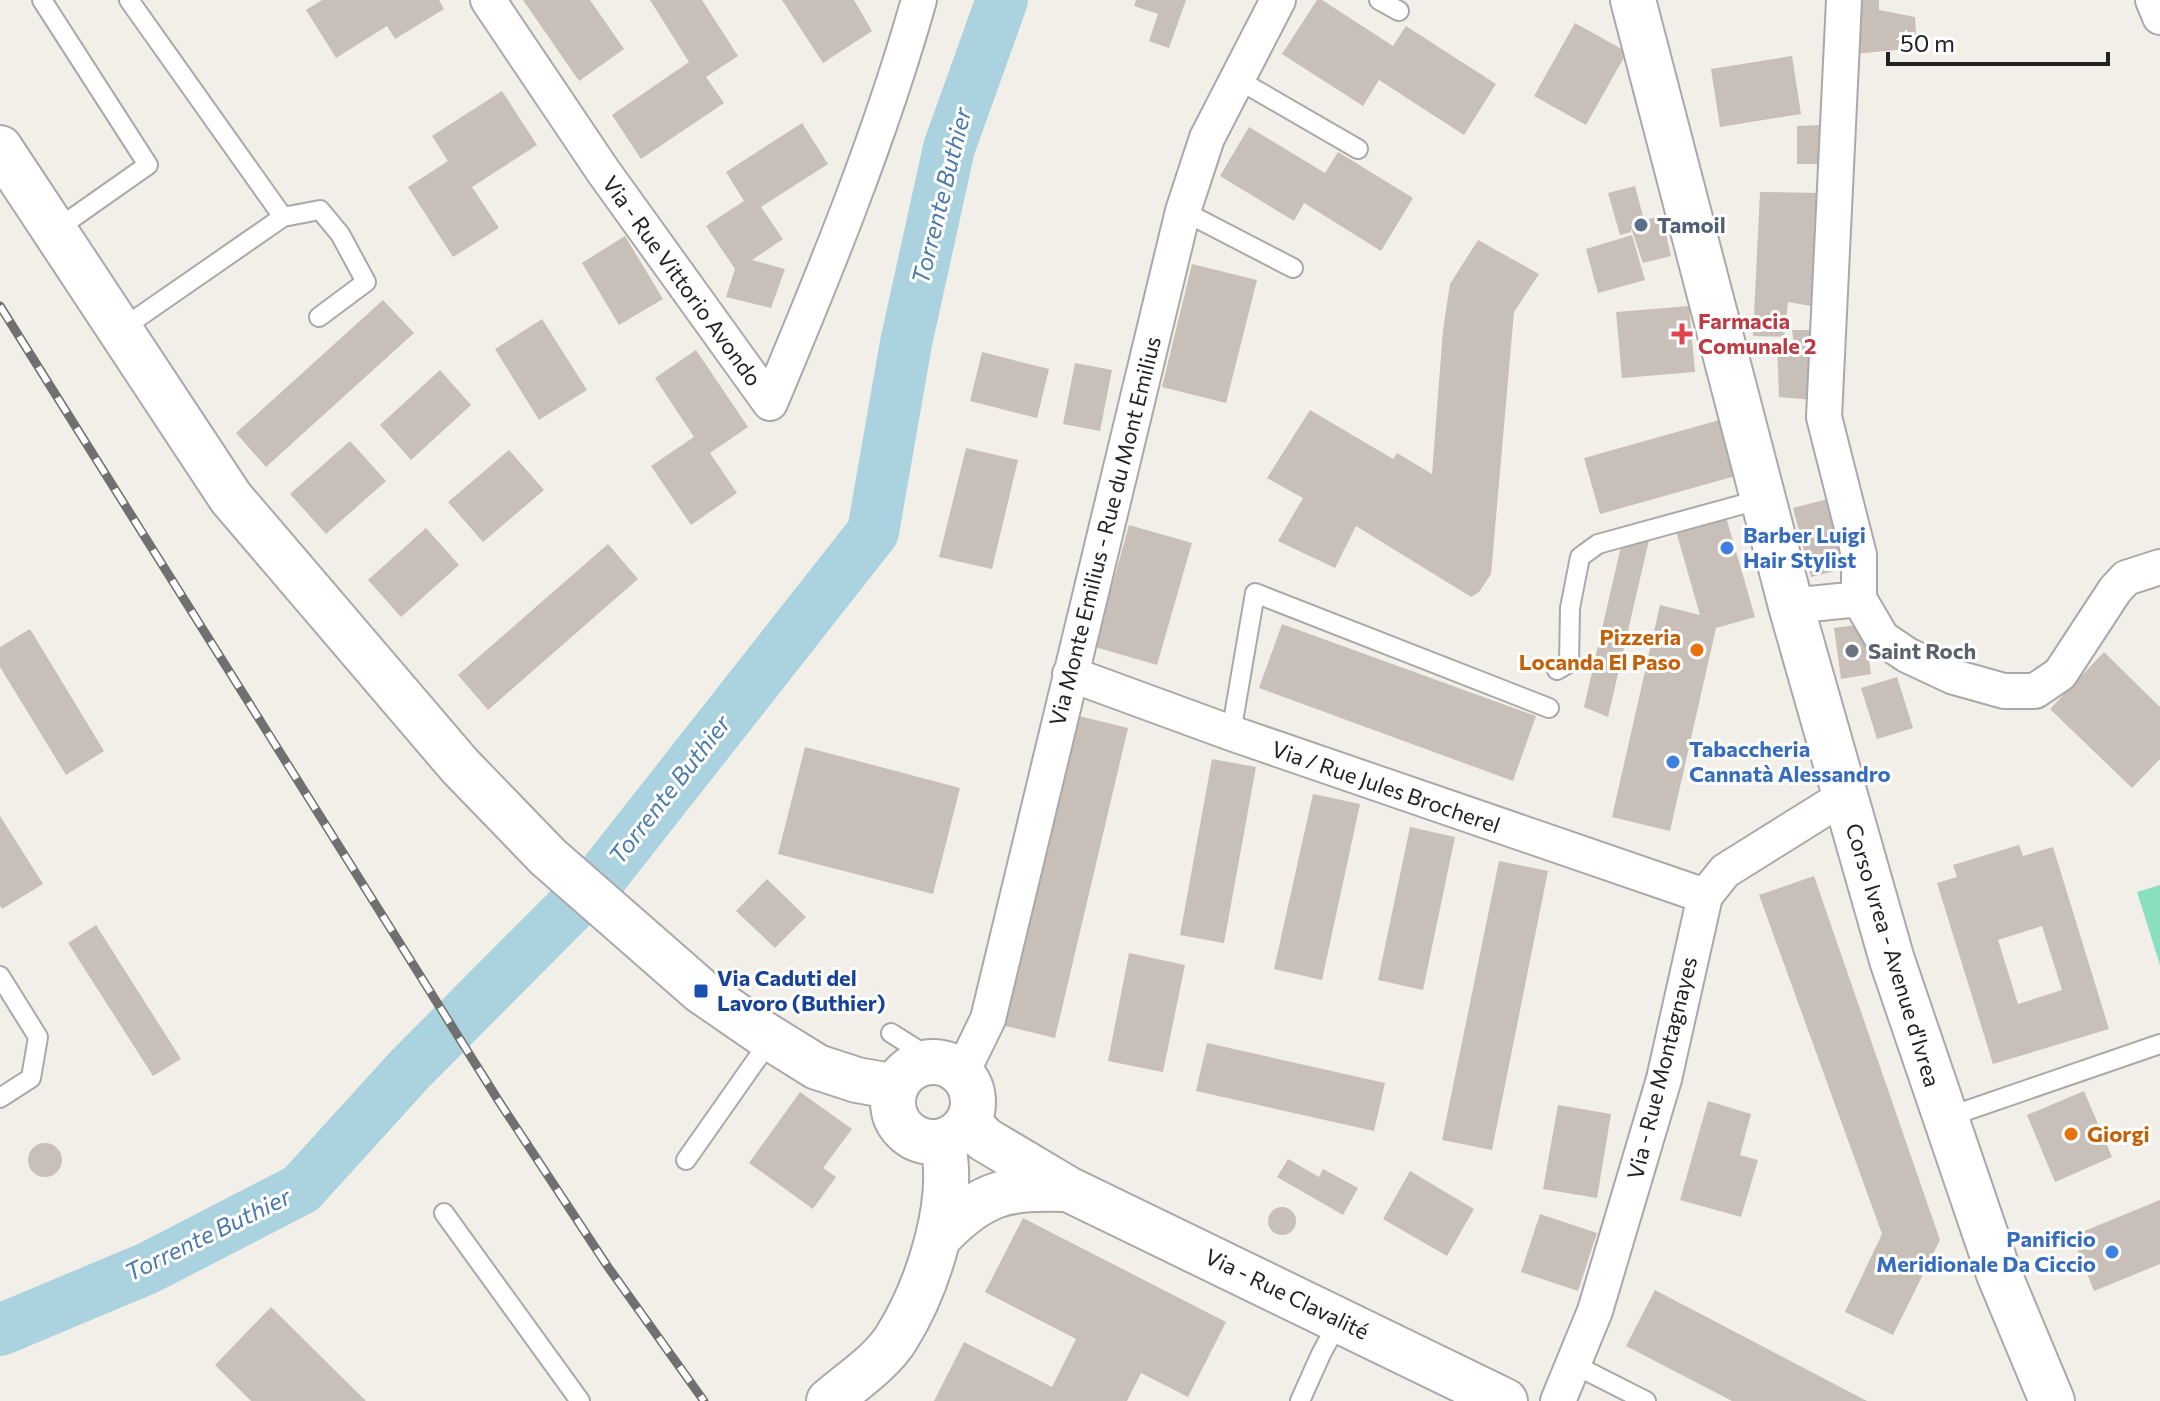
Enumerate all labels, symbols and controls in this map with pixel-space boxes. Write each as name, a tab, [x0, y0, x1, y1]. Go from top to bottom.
scale bar	[1888, 16, 2108, 66]
text: 50 m	[1900, 28, 1955, 57]
water label: Torrente Buthier	[905, 103, 977, 287]
street label: Via - Rue Vittorio Avondo	[597, 170, 768, 391]
place label: Tamoil	[1657, 211, 1726, 238]
marker: Tamoil	[1632, 216, 1650, 234]
place label: Farmacia Comunale 2	[1698, 307, 1817, 359]
marker: Farmacia Comunale 2	[1673, 325, 1691, 343]
street label: Via Monte Emilius - Rue du Mont Emilius	[1043, 333, 1166, 728]
place label: Barber Luigi Hair Stylist	[1743, 521, 1866, 573]
marker: Barber Luigi Hair Stylist	[1718, 539, 1736, 557]
place label: Pizzeria Locanda El Paso	[1519, 623, 1681, 675]
place label: Saint Roch	[1868, 637, 1976, 664]
marker: Pizzeria Locanda El Paso	[1688, 641, 1706, 659]
marker: Saint Roch	[1843, 642, 1861, 660]
water label: Torrente Buthier	[602, 708, 737, 869]
street label: Via / Rue Jules Brocherel	[1268, 735, 1504, 838]
place label: Tabaccheria Cannatà Alessandro	[1689, 735, 1891, 787]
marker: Tabaccheria Cannatà Alessandro	[1664, 753, 1682, 771]
street label: Corso Ivrea - Avenue d'Ivrea	[1840, 820, 1946, 1090]
street label: Via - Rue Montagnayes	[1621, 954, 1702, 1182]
place label: Via Caduti del Lavoro (Buthier)	[717, 964, 886, 1016]
marker: Via Caduti del Lavoro (Buthier)	[692, 982, 710, 1000]
place label: Giorgi	[2087, 1120, 2150, 1147]
marker: Giorgi	[2062, 1125, 2080, 1143]
water label: Torrente Buthier	[120, 1180, 296, 1286]
place label: Panificio Meridionale Da Ciccio	[1876, 1225, 2096, 1277]
street label: Via - Rue Clavalité	[1201, 1242, 1374, 1345]
marker: Panificio Meridionale Da Ciccio	[2103, 1243, 2121, 1261]

